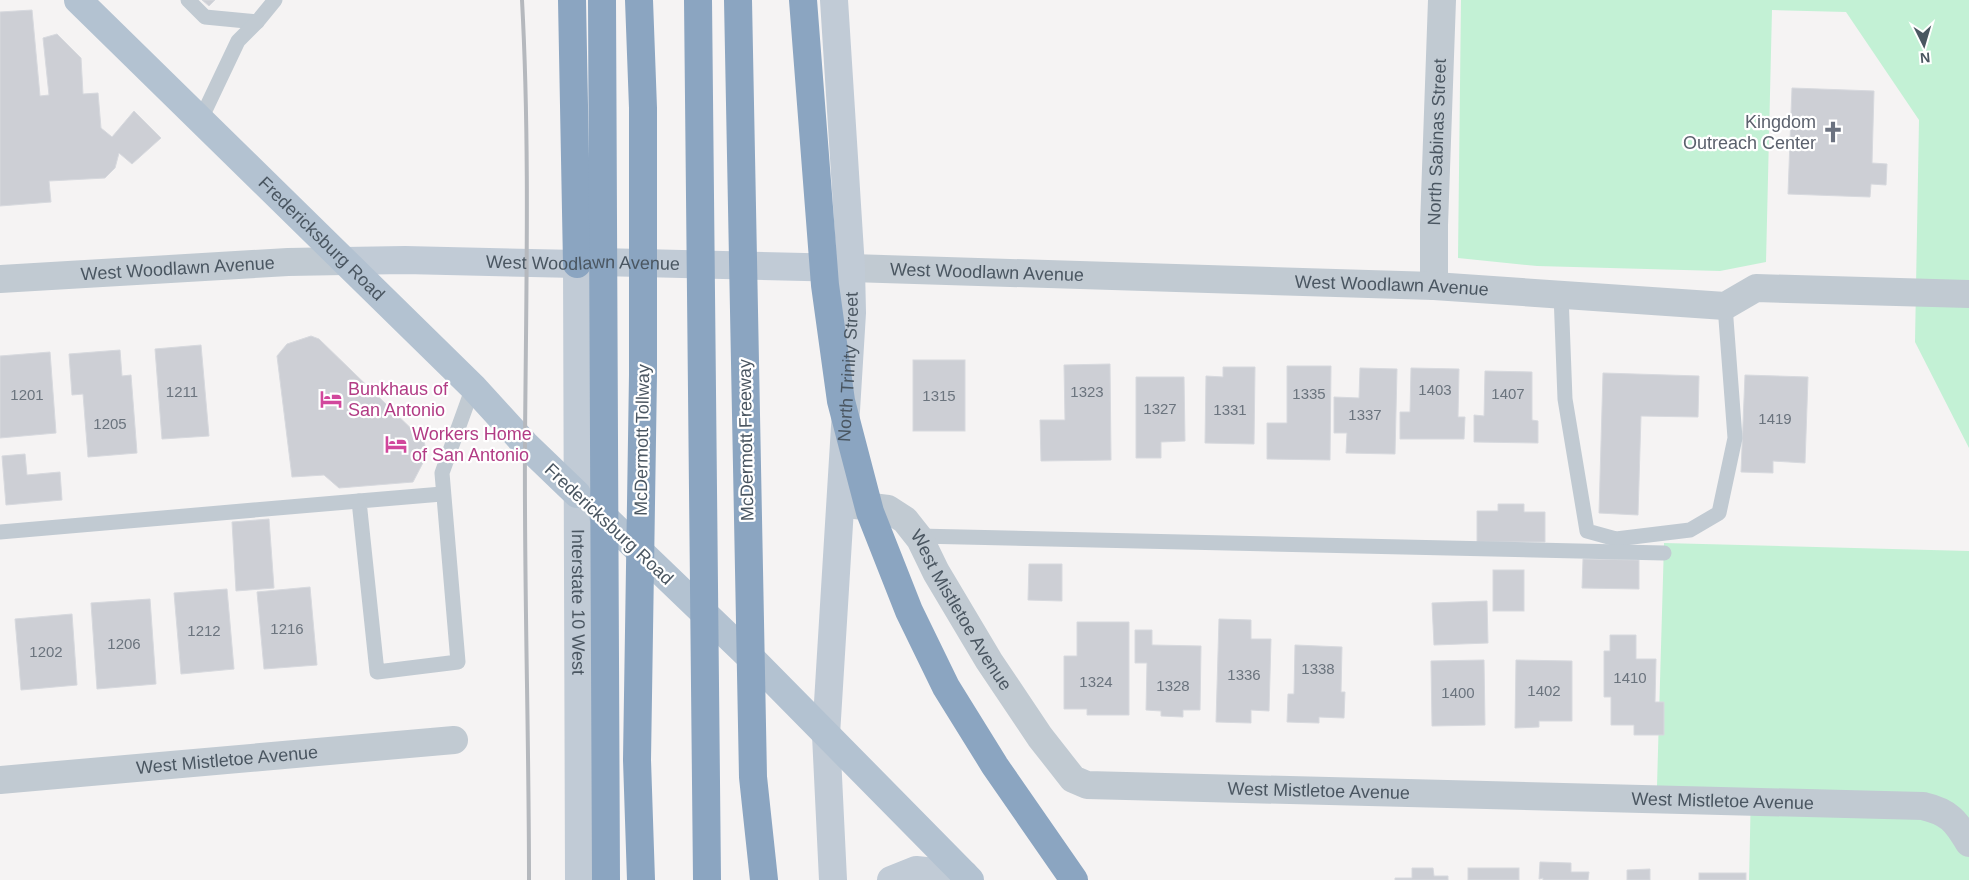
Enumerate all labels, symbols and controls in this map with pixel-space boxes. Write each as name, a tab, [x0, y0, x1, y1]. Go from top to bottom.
north arrow	[1899, 20, 1949, 70]
text: N	[1919, 50, 1931, 66]
street label: North Sabinas Street	[1424, 58, 1450, 226]
place label: Kingdom Outreach Center	[1683, 112, 1816, 153]
church icon: Kingdom Outreach Center	[1820, 119, 1846, 145]
street label: Fredericksburg Road	[255, 173, 389, 305]
street label: West Woodlawn Avenue	[486, 252, 680, 274]
street label: West Woodlawn Avenue	[80, 253, 275, 284]
street label: West Woodlawn Avenue	[890, 259, 1084, 285]
street label: West Woodlawn Avenue	[1294, 272, 1489, 300]
street label: North Trinity Street	[834, 292, 862, 442]
street label: McDermott Freeway	[735, 359, 757, 521]
street label: McDermott Tollway	[631, 364, 653, 516]
place label: Bunkhaus of San Antonio	[348, 379, 449, 420]
house number: 1403	[1418, 381, 1452, 398]
house number: 1211	[166, 383, 198, 400]
house number: 1323	[1070, 383, 1104, 400]
house number: 1335	[1292, 385, 1326, 402]
house number: 1407	[1491, 385, 1525, 402]
house number: 1201	[10, 386, 44, 403]
hotel icon: Bunkhaus of San Antonio	[318, 386, 344, 412]
house number: 1315	[922, 387, 956, 404]
house number: 1327	[1143, 400, 1177, 417]
house number: 1331	[1213, 401, 1247, 418]
house number: 1337	[1348, 406, 1382, 423]
house number: 1419	[1758, 410, 1792, 427]
house number: 1205	[93, 415, 127, 432]
place label: Workers Home of San Antonio	[412, 424, 532, 465]
hotel icon: Workers Home of San Antonio	[383, 431, 409, 457]
street label: Fredericksburg Road	[541, 459, 677, 589]
street label: West Mistletoe Avenue	[907, 526, 1016, 694]
street label: Interstate 10 West	[568, 529, 588, 675]
house number: 1216	[270, 620, 304, 637]
house number: 1212	[187, 622, 221, 639]
house number: 1206	[107, 635, 141, 652]
house number: 1202	[29, 643, 63, 660]
house number: 1338	[1301, 660, 1335, 677]
house number: 1336	[1227, 666, 1261, 683]
house number: 1410	[1613, 669, 1647, 686]
house number: 1324	[1079, 673, 1113, 690]
house number: 1328	[1156, 677, 1190, 694]
house number: 1402	[1527, 682, 1561, 699]
house number: 1400	[1441, 684, 1475, 701]
street label: West Mistletoe Avenue	[135, 742, 319, 778]
street label: West Mistletoe Avenue	[1227, 779, 1410, 803]
street label: West Mistletoe Avenue	[1631, 789, 1814, 813]

